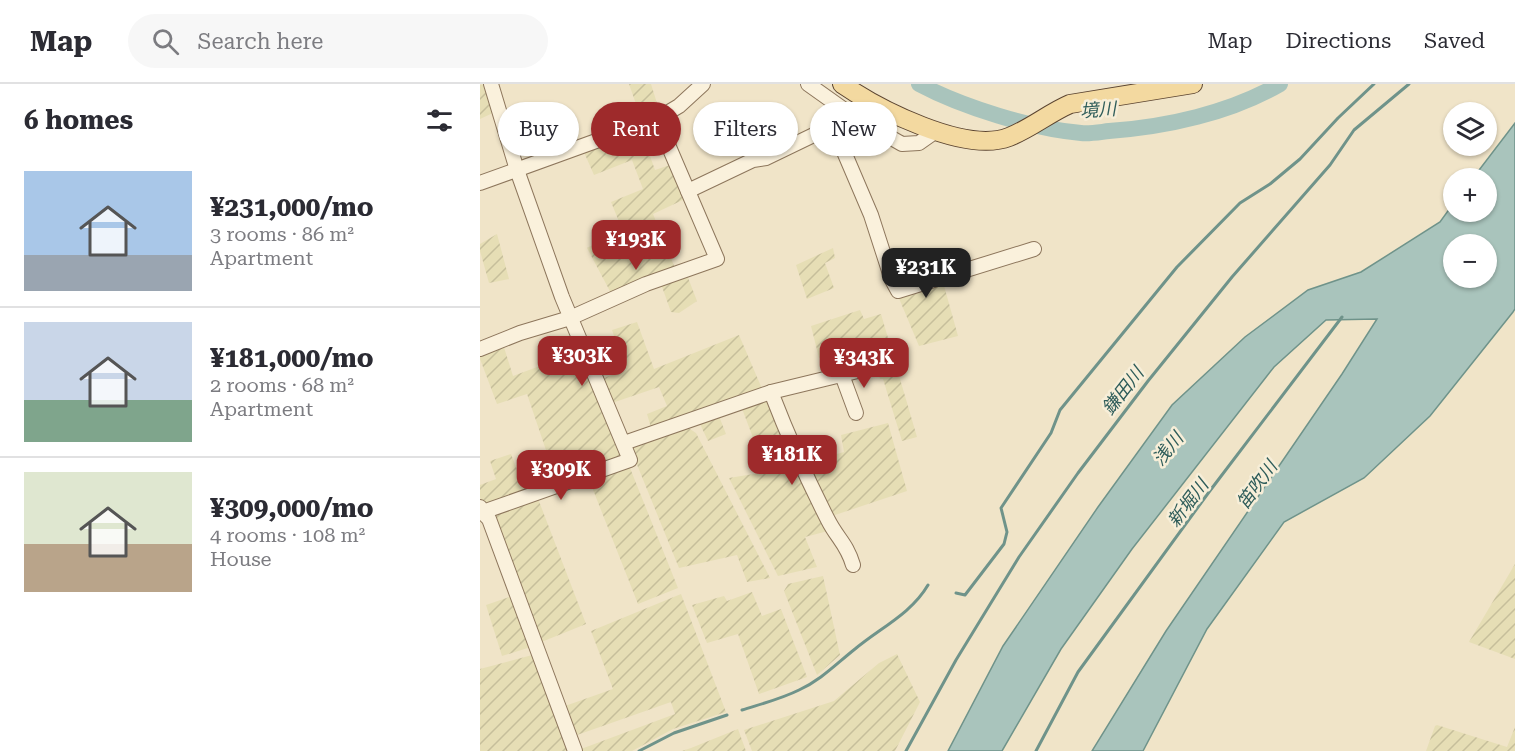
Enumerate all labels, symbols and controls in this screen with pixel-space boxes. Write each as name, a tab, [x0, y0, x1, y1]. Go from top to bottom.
search box	[128, 14, 548, 68]
text: Map	[30, 25, 92, 58]
icon: search	[149, 25, 182, 58]
text: Search here	[197, 29, 323, 54]
text: Map	[1208, 29, 1252, 53]
text: Directions	[1285, 29, 1391, 53]
text: Saved	[1424, 29, 1485, 53]
water label: 境川	[1079, 98, 1119, 121]
chip: Buy	[498, 102, 579, 156]
chip: Rent	[591, 102, 681, 156]
chip: Filters	[693, 102, 798, 156]
chip: New	[810, 102, 897, 156]
map controls	[1443, 102, 1497, 288]
button: layers	[1443, 102, 1497, 156]
icon: filters	[423, 104, 456, 137]
text: 6 homes	[24, 105, 133, 135]
button: +	[1443, 168, 1497, 222]
text: ¥231,000/mo	[210, 192, 374, 222]
icon: home	[72, 195, 144, 267]
pin: ¥193K	[594, 220, 678, 271]
text: 3 rooms · 86 m²	[210, 222, 354, 246]
text: ¥193K	[606, 227, 666, 251]
button: −	[1443, 234, 1497, 288]
text: Apartment	[210, 246, 313, 270]
pin: ¥231K	[884, 248, 968, 299]
text: ¥231K	[896, 255, 956, 279]
pin: ¥303K	[540, 336, 624, 387]
pin: ¥343K	[822, 338, 906, 389]
text: ¥181,000/mo	[210, 343, 374, 373]
text: ¥303K	[552, 343, 612, 367]
text: ¥343K	[834, 345, 894, 369]
icon: home	[72, 346, 144, 418]
water label: 鎌田川	[1098, 361, 1149, 418]
text: 2 rooms · 68 m²	[210, 373, 354, 397]
text: Apartment	[210, 397, 313, 421]
water label: 浅川	[1148, 427, 1188, 469]
pin: ¥181K	[750, 435, 834, 486]
text: ¥181K	[762, 442, 822, 466]
pin: ¥309K	[519, 450, 603, 501]
water label: 笛吹川	[1232, 455, 1282, 513]
text: ¥309K	[531, 457, 591, 481]
water label: 新堀川	[1163, 473, 1213, 531]
text: ¥309,000/mo	[210, 493, 374, 523]
icon: home	[72, 496, 144, 568]
text: 4 rooms · 108 m²	[210, 523, 365, 547]
text: House	[210, 547, 272, 571]

